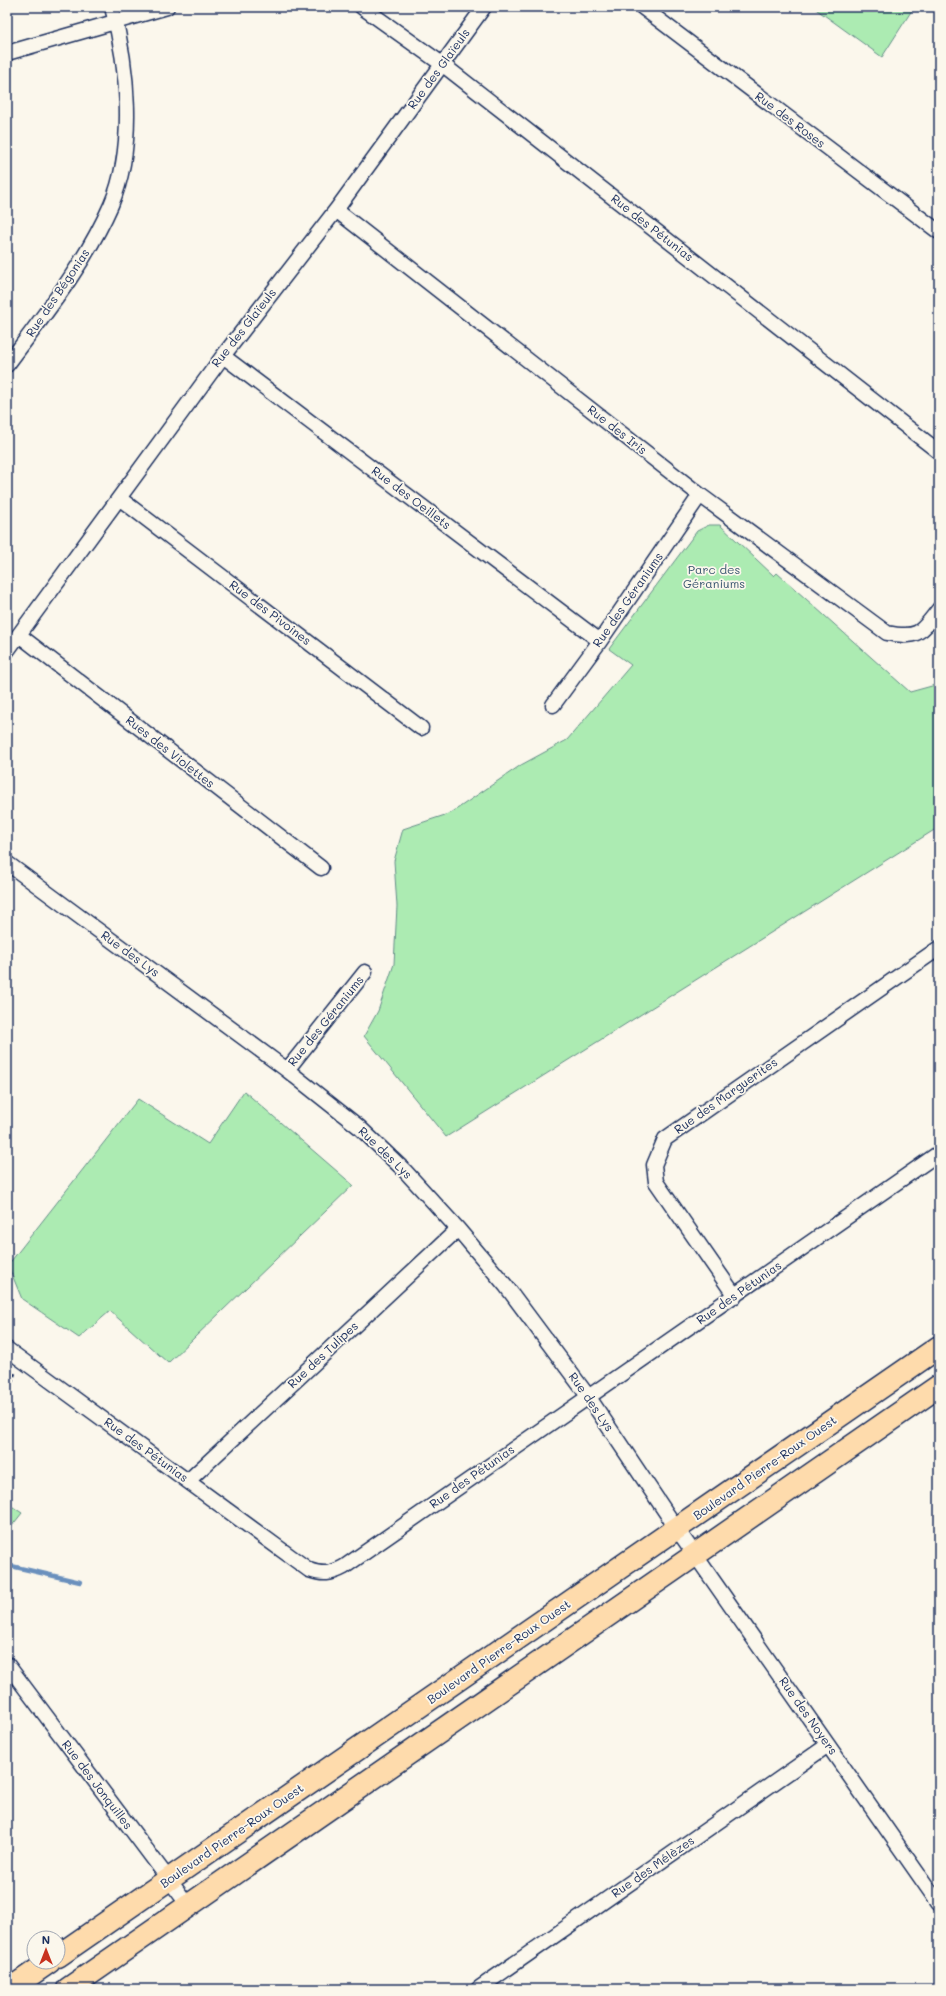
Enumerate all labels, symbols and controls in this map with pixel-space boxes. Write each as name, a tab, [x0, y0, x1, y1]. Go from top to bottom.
street label: Rue des Glaïeuls	[403, 25, 473, 112]
street label: Rue des Roses	[752, 87, 829, 151]
street label: Rue des Pétunias	[608, 190, 697, 265]
street label: Rue des Bégonias	[22, 245, 93, 340]
street label: Rue des Glaïeuls	[207, 284, 279, 370]
street label: Rue des Iris	[585, 401, 651, 457]
street label: Rue des Oeillets	[369, 462, 455, 532]
street label: Rue des Géraniums	[588, 549, 666, 650]
park label: Parc des Géraniums	[683, 561, 745, 591]
street label: Rue des Pivoines	[227, 576, 315, 648]
street label: Rues des Violettes	[123, 711, 219, 791]
street label: Rue des Lys	[98, 927, 163, 980]
street label: Rue des Géraniums	[284, 972, 367, 1069]
street label: Rue des Marguerites	[671, 1053, 780, 1137]
street label: Rue des Lys	[355, 1123, 416, 1182]
street label: Rue des Pétunias	[693, 1257, 784, 1328]
street label: Rue des Tulipes	[284, 1317, 361, 1391]
street label: Rue des Lys	[566, 1369, 618, 1434]
street label: Boulevard Pierre-Roux Ouest	[689, 1411, 839, 1523]
street label: Rue des Pétunias	[101, 1413, 192, 1485]
street label: Rue des Pétunias	[426, 1441, 517, 1512]
street label: Boulevard Pierre-Roux Ouest	[423, 1595, 573, 1707]
street label: Rue des Noyers	[776, 1673, 842, 1758]
street label: Rue des Jonquilles	[59, 1737, 137, 1832]
street label: Boulevard Pierre-Roux Ouest	[156, 1779, 306, 1891]
street label: Rue des Mélèzes	[608, 1832, 697, 1901]
north arrow	[26, 1930, 66, 1970]
text: N	[42, 1932, 50, 1947]

